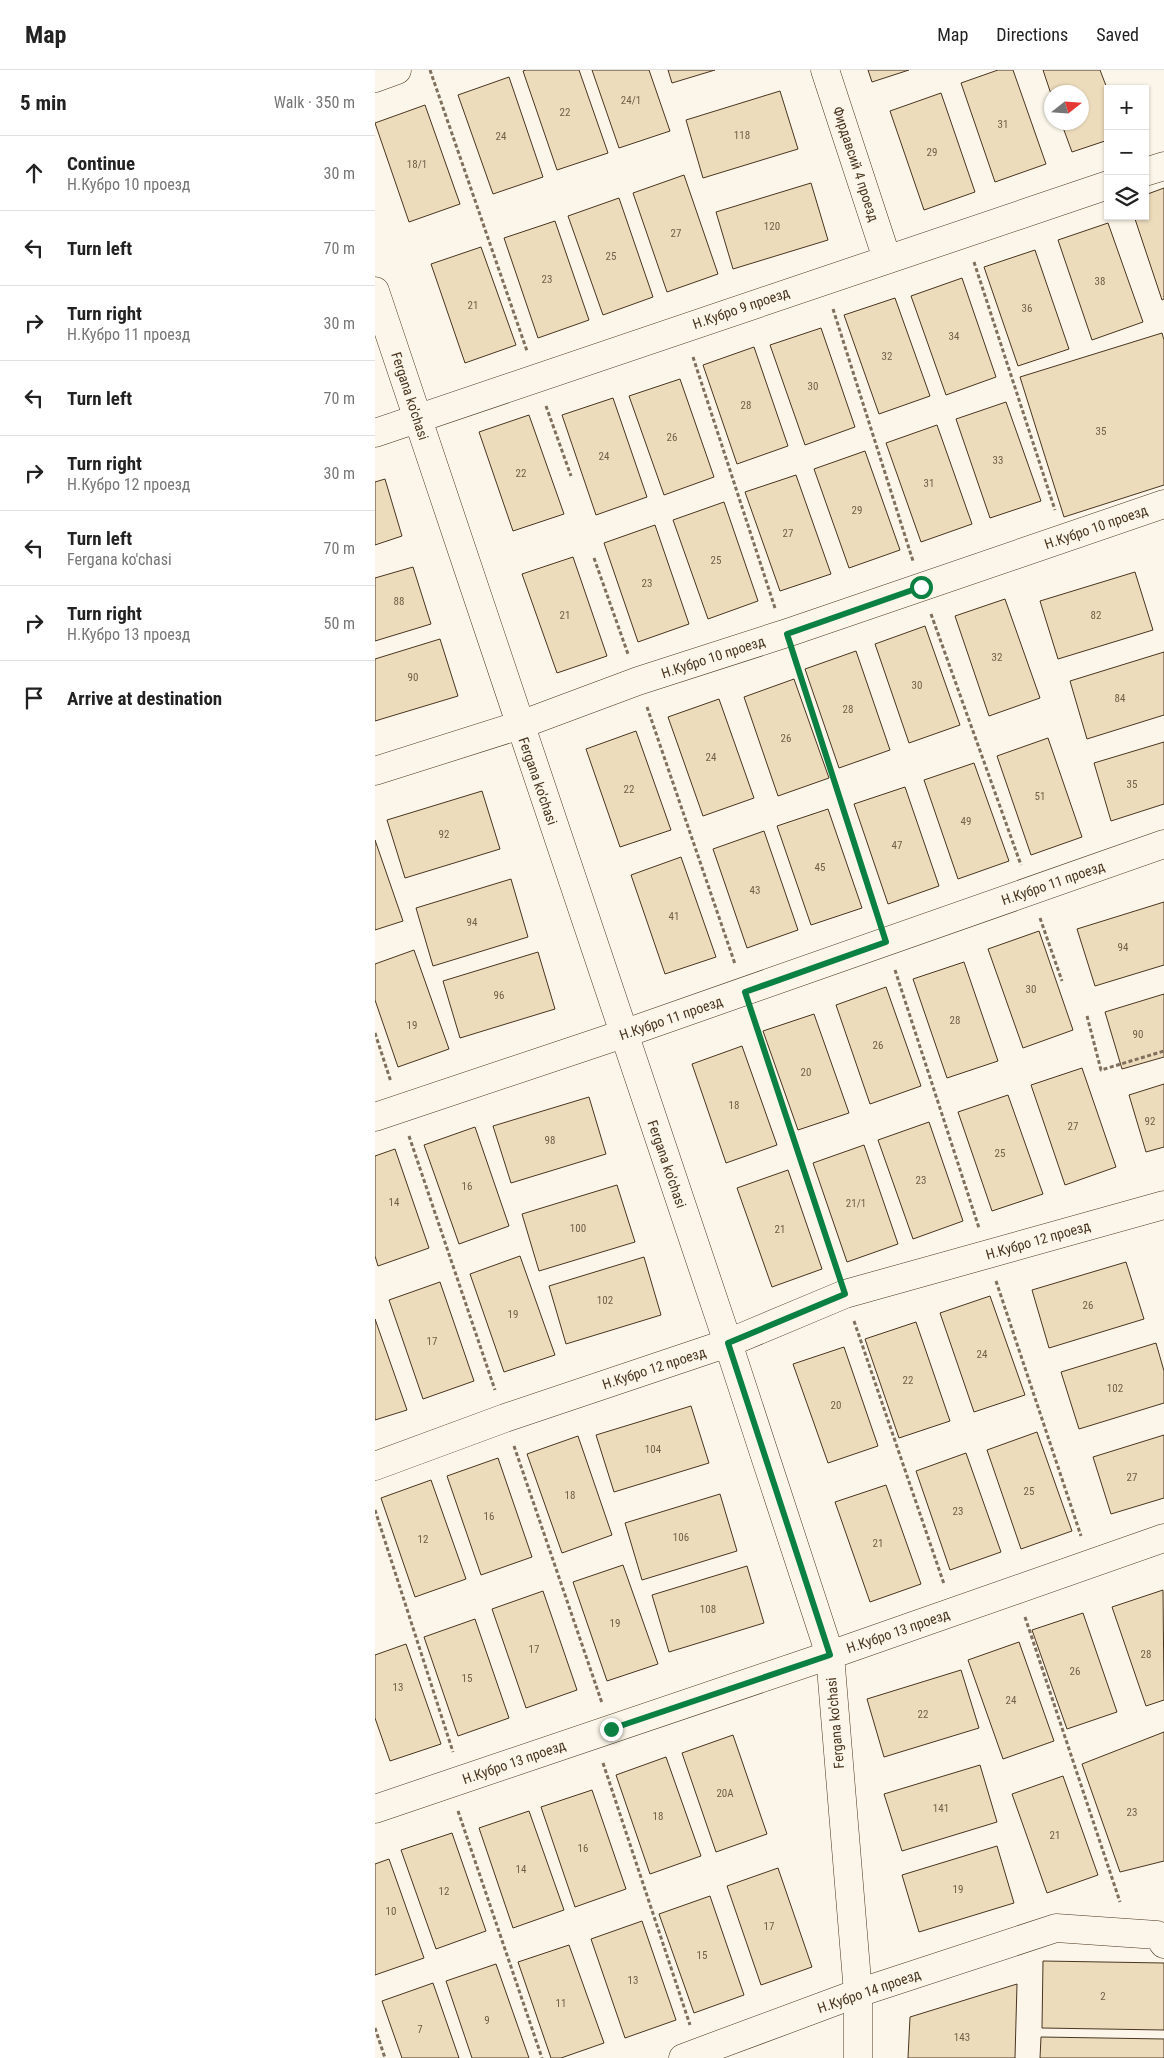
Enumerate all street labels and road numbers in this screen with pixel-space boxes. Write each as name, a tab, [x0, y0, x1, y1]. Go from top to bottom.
street label: Фирдавсий 4 проезд	[830, 104, 882, 224]
street label: Н.Кубро 9 проезд	[691, 284, 792, 332]
street label: Fergana ko'chasi	[388, 350, 432, 442]
street label: Н.Кубро 10 проезд	[1042, 502, 1150, 552]
street label: Н.Кубро 10 проезд	[659, 633, 767, 681]
street label: Fergana ko'chasi	[516, 735, 560, 827]
street label: Н.Кубро 11 проезд	[999, 858, 1107, 908]
street label: Н.Кубро 11 проезд	[617, 993, 725, 1043]
street label: Fergana ko'chasi	[645, 1118, 689, 1210]
street label: Н.Кубро 12 проезд	[984, 1217, 1093, 1263]
street label: Н.Кубро 12 проезд	[600, 1344, 708, 1392]
street label: Н.Кубро 13 проезд	[844, 1606, 952, 1656]
street label: Fergana ko'chasi	[823, 1677, 847, 1769]
street label: Н.Кубро 13 проезд	[460, 1737, 568, 1787]
street label: Н.Кубро 14 проезд	[815, 1966, 923, 2016]

